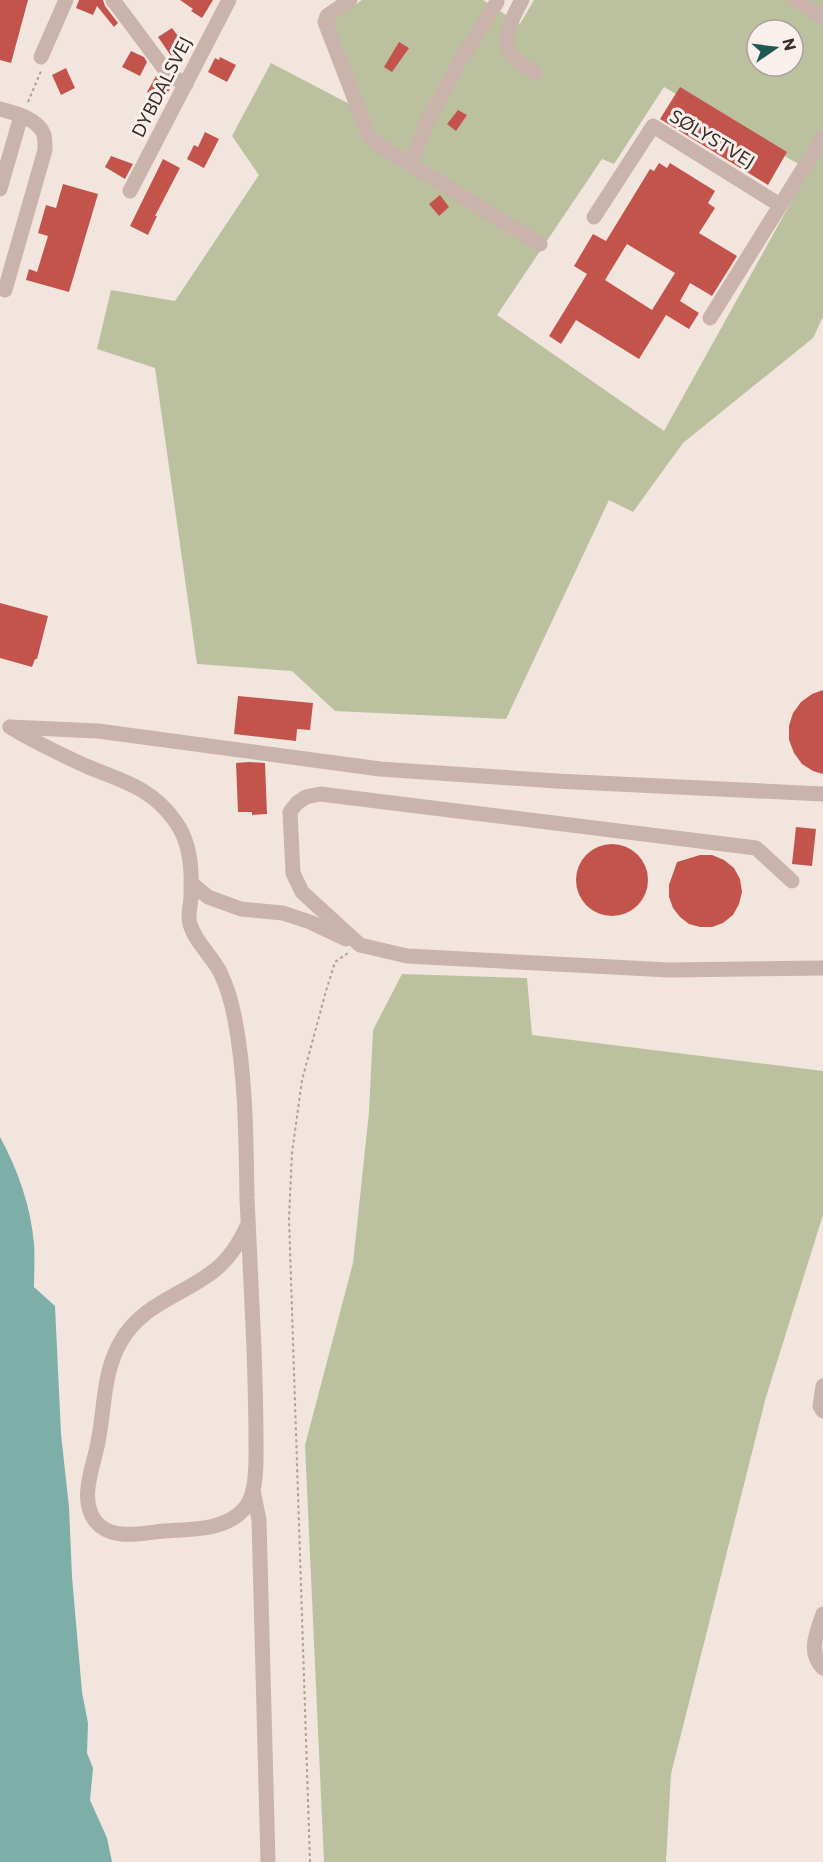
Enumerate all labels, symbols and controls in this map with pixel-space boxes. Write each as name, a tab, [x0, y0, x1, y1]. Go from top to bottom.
north arrow	[745, 18, 805, 78]
street label: DYBDALSVEJ	[126, 33, 196, 140]
text: N	[779, 36, 801, 52]
street label: SØLYSTVEJ	[666, 104, 759, 172]

